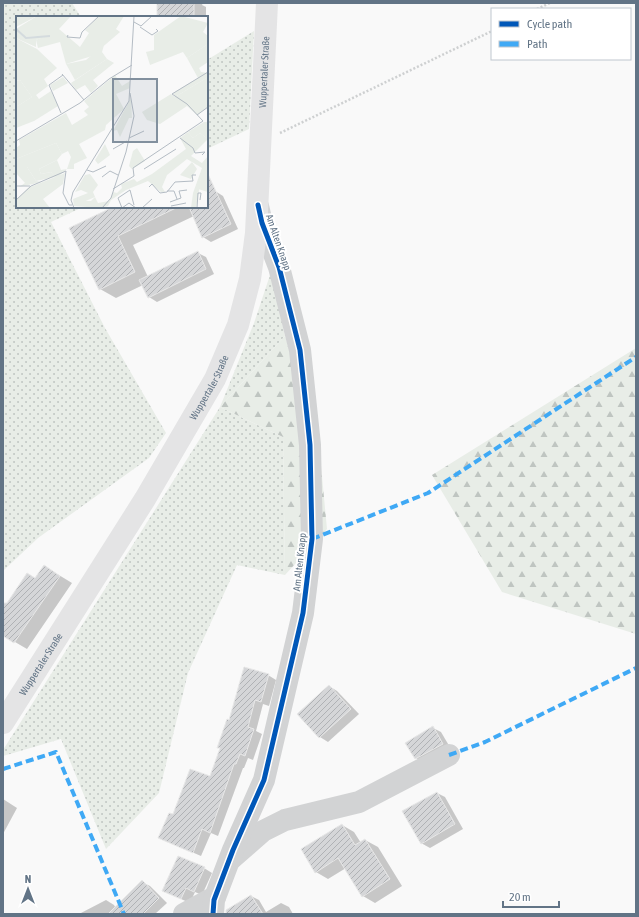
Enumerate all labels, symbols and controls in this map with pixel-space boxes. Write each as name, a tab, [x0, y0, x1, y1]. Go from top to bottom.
legend	[491, 8, 631, 60]
inset map	[16, 16, 208, 208]
text: Cycle path	[527, 17, 572, 31]
street label: Wuppertaler Straße	[257, 36, 271, 108]
text: Path	[527, 37, 548, 51]
street label: Am Alten Knapp	[264, 213, 293, 272]
street label: Wuppertaler Straße	[188, 353, 231, 422]
street label: Am Alten Knapp	[291, 532, 308, 592]
street label: Wuppertaler Straße	[17, 631, 65, 697]
north arrow	[8, 869, 48, 909]
text: N	[25, 873, 31, 885]
scale bar	[503, 883, 559, 909]
text: 20 m	[509, 890, 531, 904]

